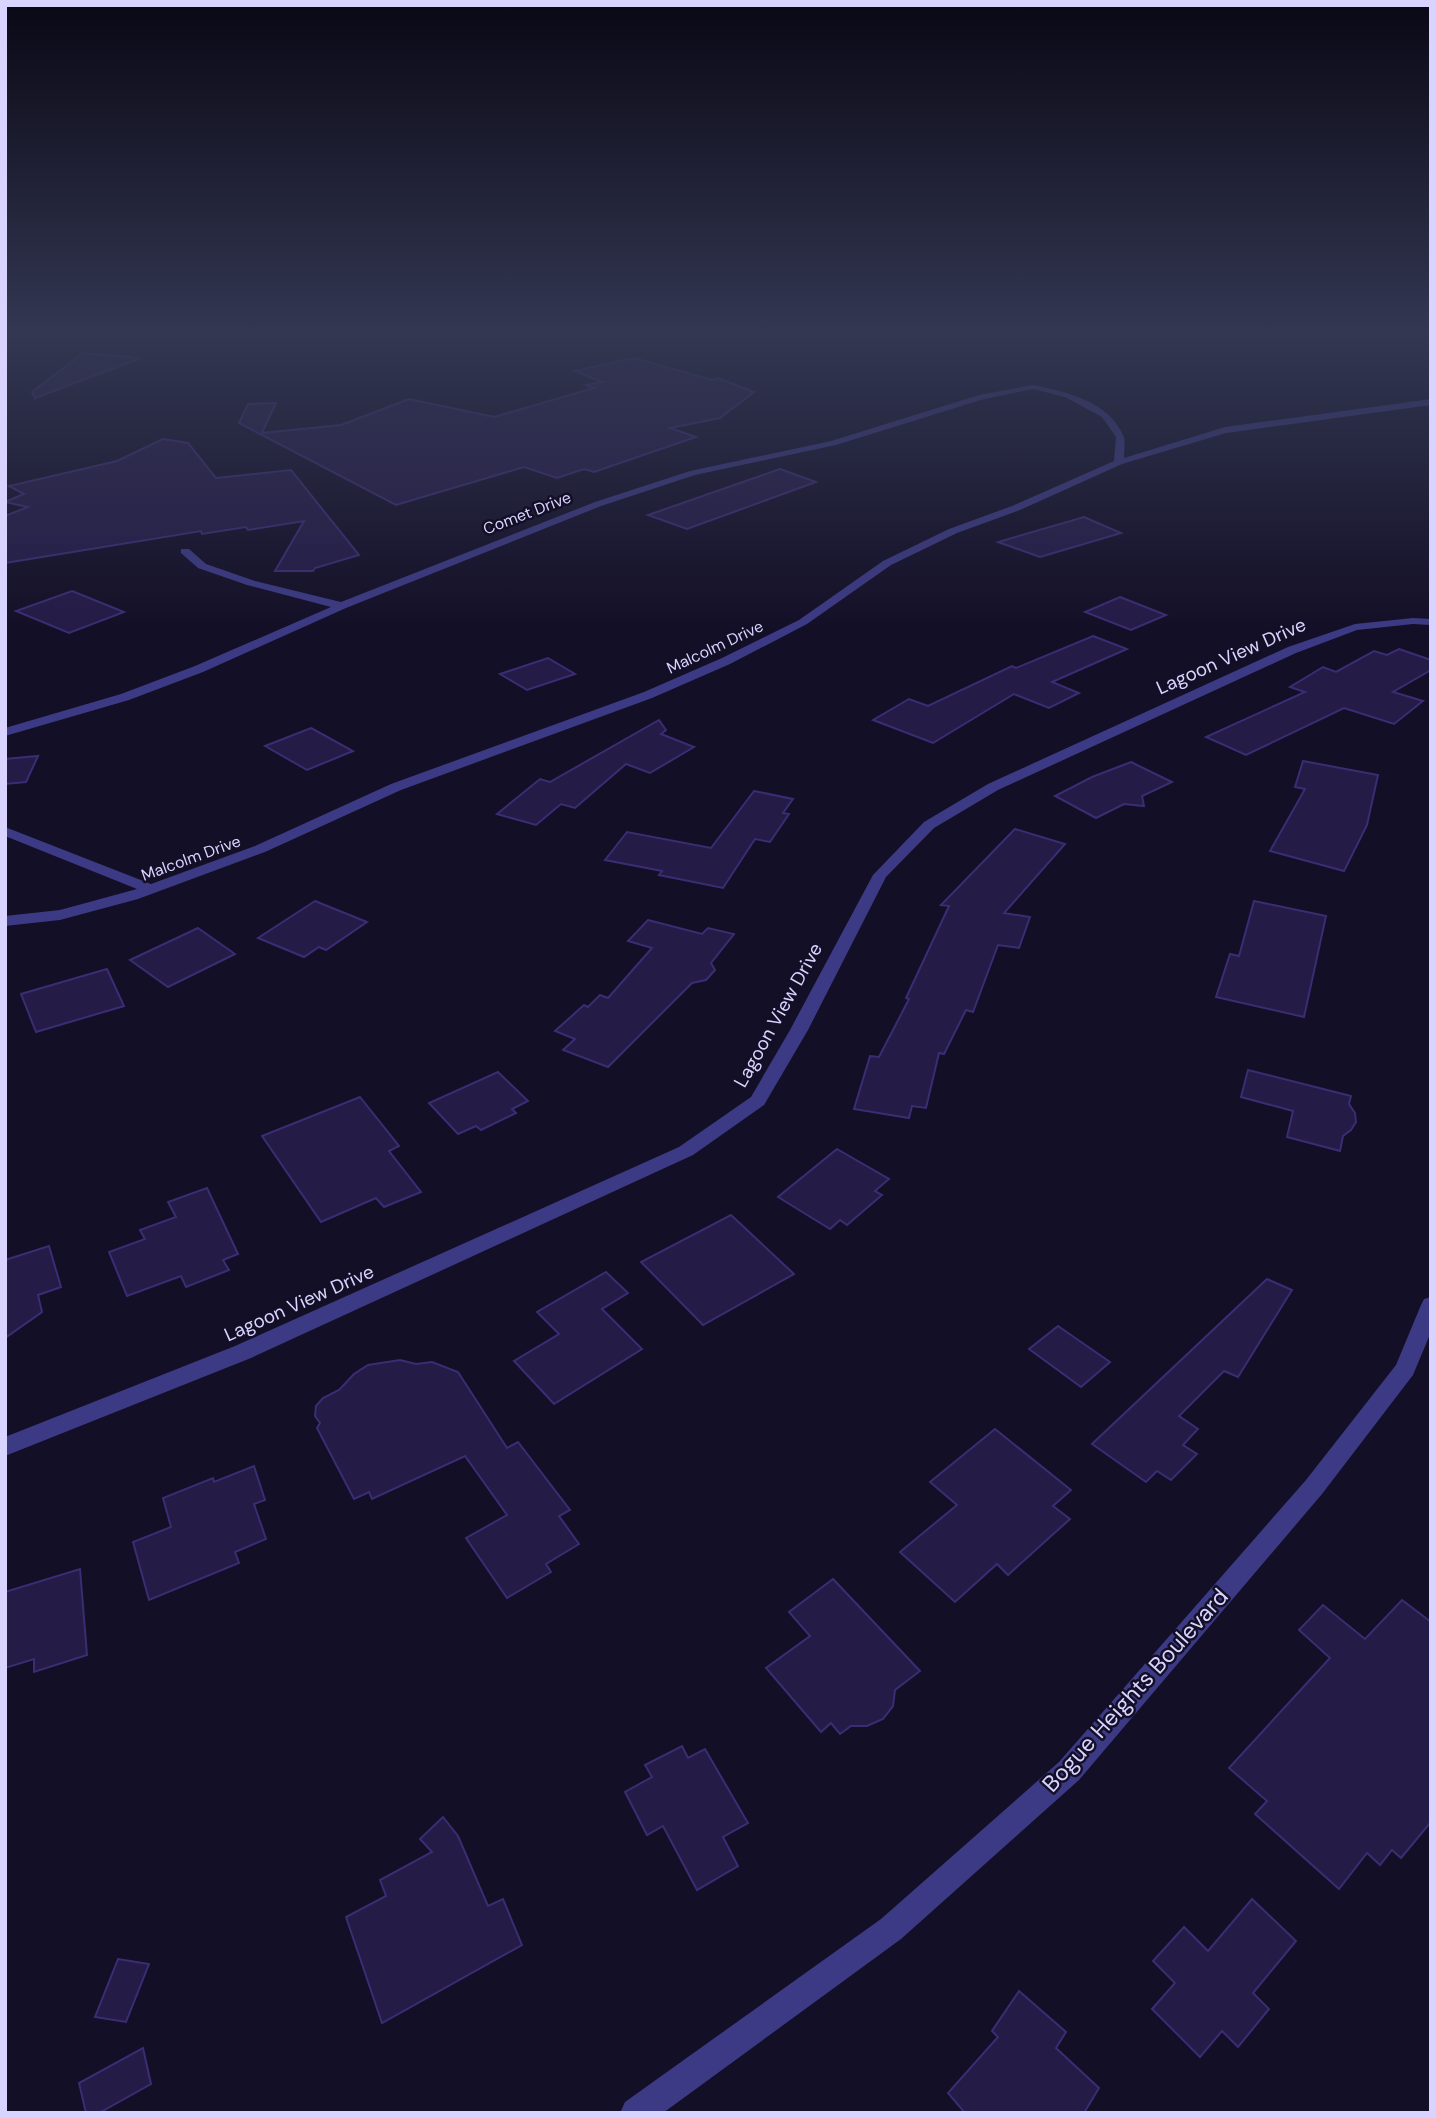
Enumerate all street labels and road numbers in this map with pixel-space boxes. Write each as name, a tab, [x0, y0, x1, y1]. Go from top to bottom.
street label: Comet Drive	[480, 487, 574, 539]
street label: Lagoon View Drive	[1152, 612, 1310, 700]
street label: Malcolm Drive	[663, 615, 767, 679]
street label: Malcolm Drive	[138, 830, 244, 886]
street label: Lagoon View Drive	[728, 938, 828, 1092]
street label: Lagoon View Drive	[220, 1259, 378, 1347]
street label: Bogue Heights Boulevard	[1035, 1582, 1235, 1798]

